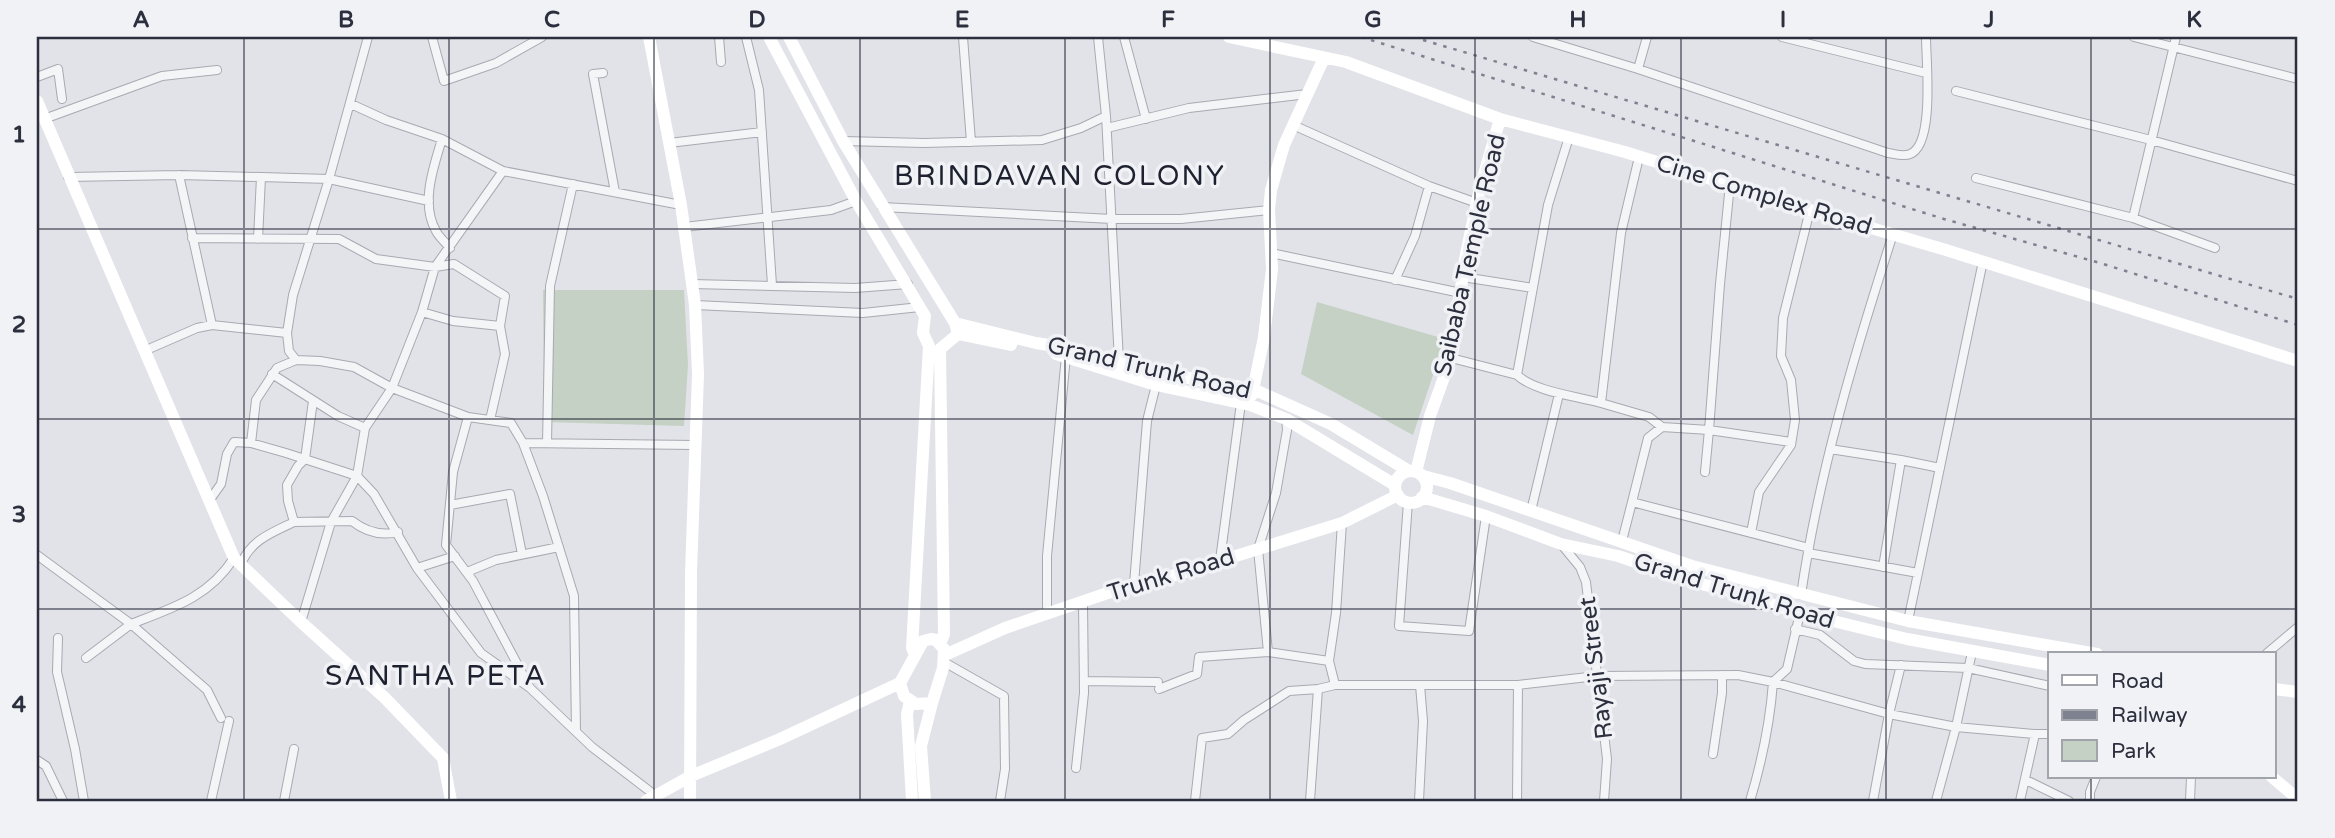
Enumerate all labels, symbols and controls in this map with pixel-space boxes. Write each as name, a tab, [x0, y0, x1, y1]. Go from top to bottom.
text: A	[132, 6, 150, 34]
text: B	[338, 6, 354, 34]
text: C	[544, 6, 560, 34]
text: D	[748, 6, 766, 34]
text: E	[955, 6, 969, 34]
text: F	[1161, 6, 1175, 34]
text: G	[1364, 6, 1382, 34]
text: H	[1569, 6, 1587, 34]
text: I	[1780, 6, 1786, 34]
text: J	[1983, 6, 1994, 34]
text: K	[2186, 6, 2202, 34]
text: 1	[12, 121, 26, 149]
street label: Saibaba Temple Road	[1428, 131, 1512, 379]
street label: Cine Complex Road	[1653, 148, 1875, 242]
district label: BRINDAVAN COLONY	[894, 159, 1226, 193]
text: 2	[12, 311, 26, 339]
street label: Grand Trunk Road	[1044, 330, 1254, 406]
text: 3	[12, 501, 26, 529]
street label: Trunk Road	[1104, 542, 1238, 608]
street label: Grand Trunk Road	[1630, 547, 1838, 635]
street label: Rayaji Street	[1573, 595, 1619, 741]
legend	[2048, 652, 2276, 778]
district label: SANTHA PETA	[325, 659, 547, 693]
text: Road	[2111, 669, 2164, 694]
text: 4	[12, 691, 27, 719]
text: Railway	[2111, 703, 2188, 728]
text: Park	[2111, 739, 2156, 764]

